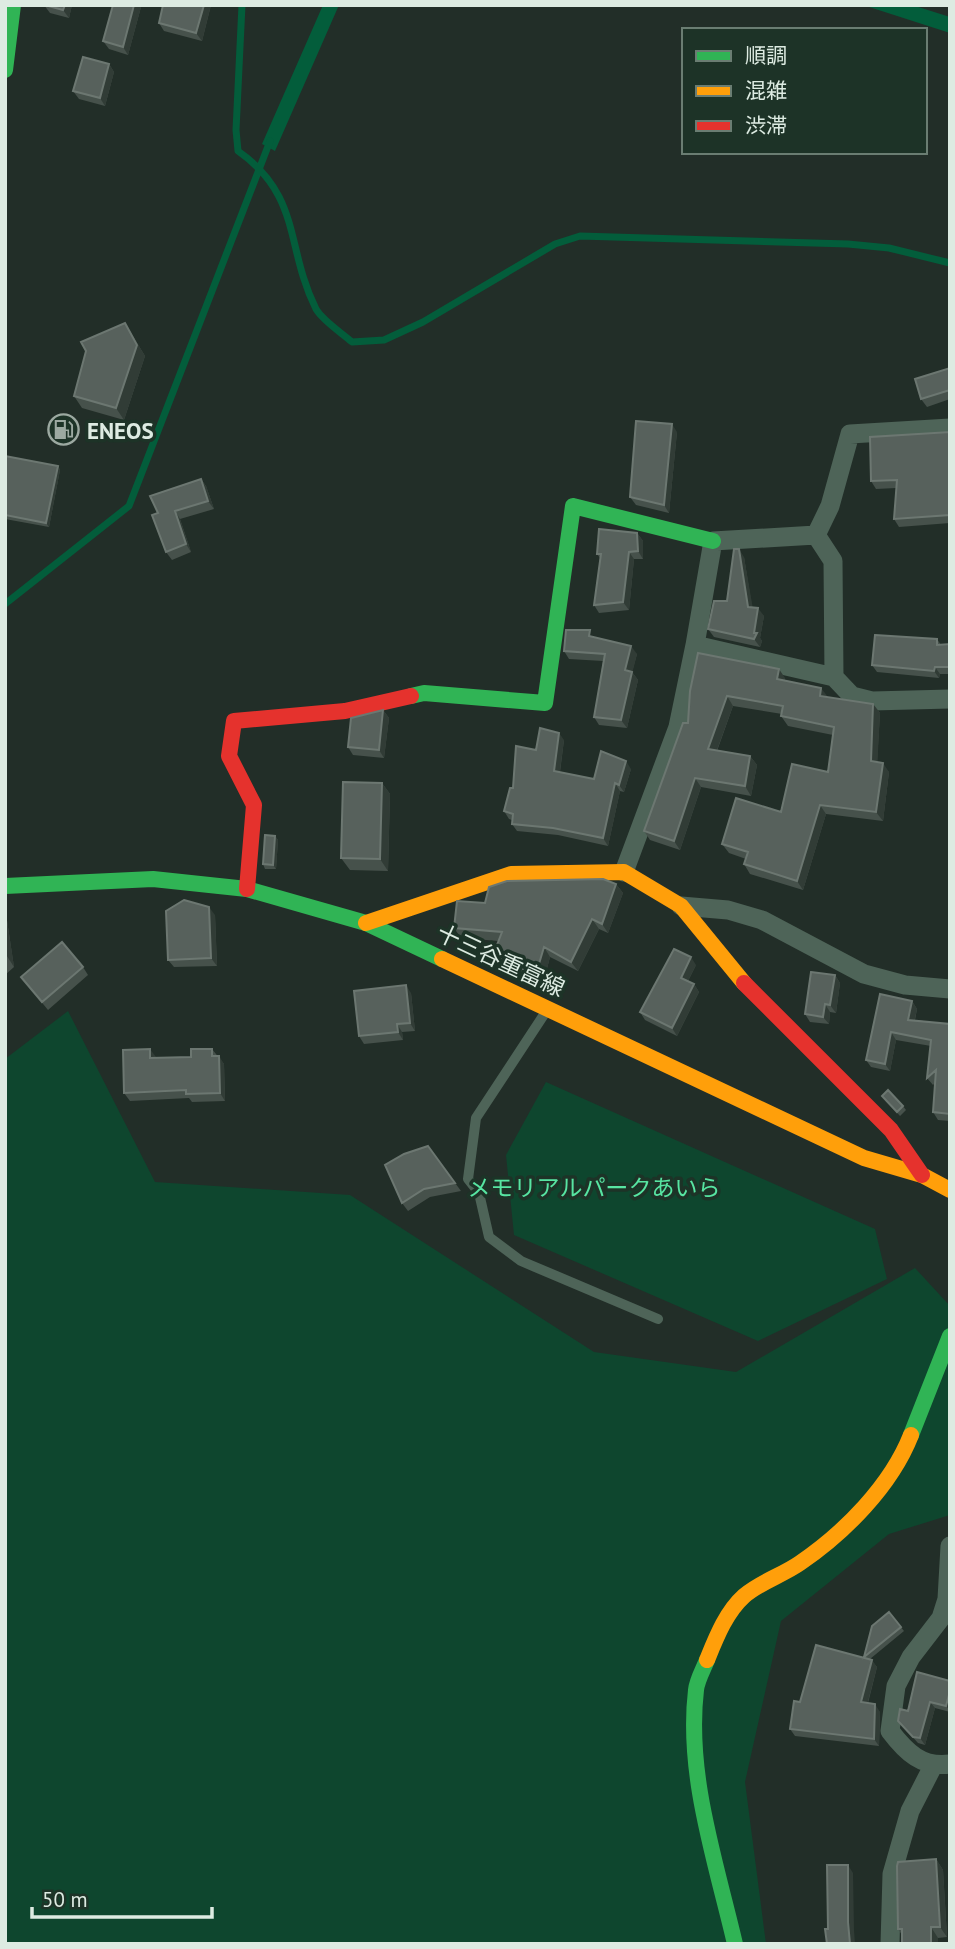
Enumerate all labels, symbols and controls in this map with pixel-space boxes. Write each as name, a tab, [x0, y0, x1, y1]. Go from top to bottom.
legend	[682, 28, 927, 154]
text: 順調	[745, 42, 787, 69]
text: 混雑	[745, 77, 787, 104]
text: 渋滞	[745, 112, 787, 139]
fuel station icon: ENEOS	[47, 413, 81, 447]
place label: ENEOS	[87, 416, 154, 445]
street label: 十三谷重富線	[432, 918, 570, 1002]
park label: メモリアルパークあいら	[468, 1173, 720, 1202]
scale bar	[32, 1876, 212, 1920]
text: 50 m	[42, 1886, 88, 1913]

